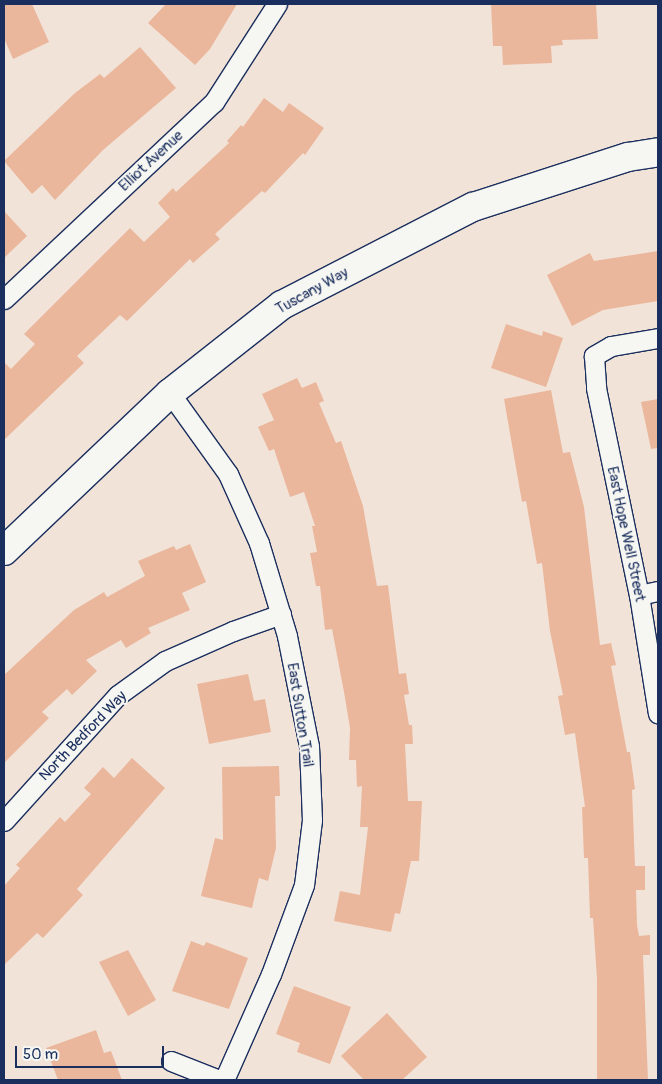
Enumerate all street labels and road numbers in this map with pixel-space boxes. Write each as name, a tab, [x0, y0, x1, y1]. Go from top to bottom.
street label: Elliot Avenue	[115, 127, 187, 195]
street label: Tuscany Way	[273, 264, 351, 318]
street label: East Hope Well Street	[603, 465, 649, 603]
street label: East Sutton Trail	[283, 662, 317, 768]
street label: North Bedford Way	[35, 687, 131, 785]

